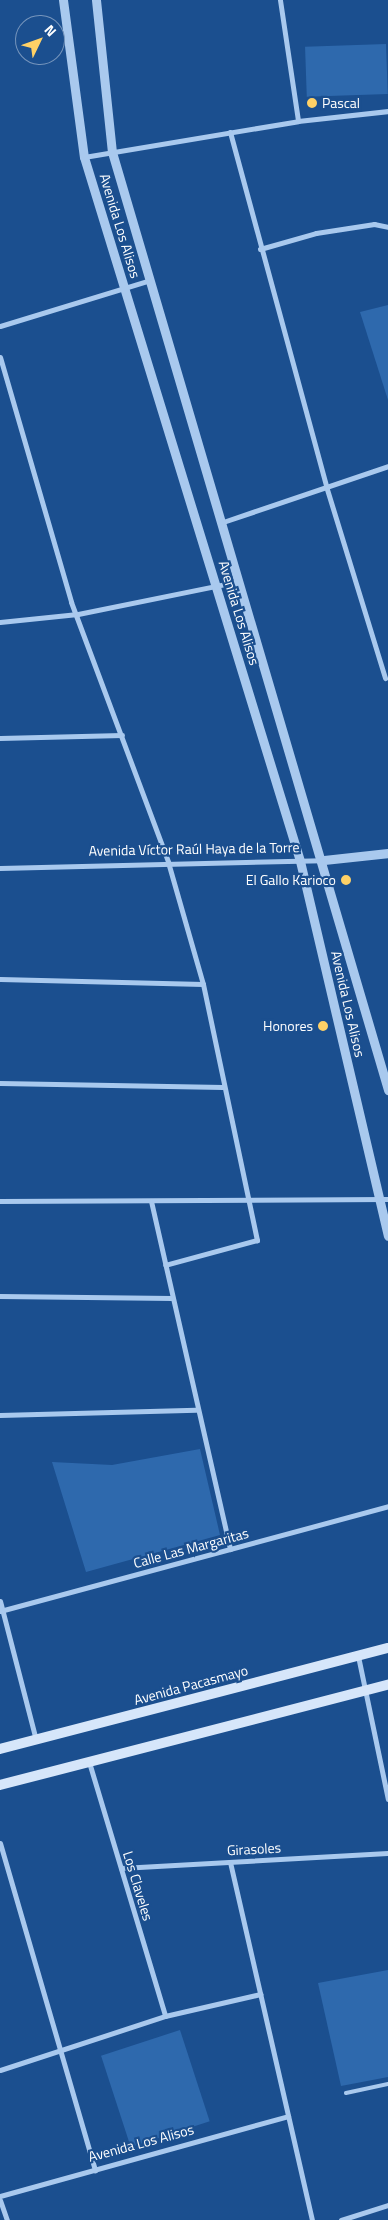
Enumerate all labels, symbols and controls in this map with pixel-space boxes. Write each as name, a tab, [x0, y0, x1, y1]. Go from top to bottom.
north arrow	[15, 15, 65, 65]
text: N	[40, 20, 62, 41]
place label: Pascal	[322, 95, 360, 111]
marker: Pascal	[306, 97, 318, 109]
street label: Avenida Los Alisos	[96, 172, 144, 280]
street label: Avenida Los Alisos	[215, 559, 263, 667]
street label: Avenida Víctor Raúl Haya de la Torre	[88, 839, 300, 859]
place label: El Gallo Karioco	[246, 872, 336, 888]
marker: El Gallo Karioco	[340, 874, 352, 886]
street label: Avenida Los Alisos	[328, 949, 368, 1059]
place label: Honores	[263, 1018, 313, 1034]
marker: Honores	[317, 1020, 329, 1032]
street label: Calle Las Margaritas	[132, 1525, 250, 1571]
street label: Avenida Pacasmayo	[132, 1662, 250, 1708]
street label: Girasoles	[226, 1839, 282, 1859]
street label: Los Claveles	[119, 1849, 157, 1923]
street label: Avenida Los Alisos	[86, 2121, 196, 2165]

